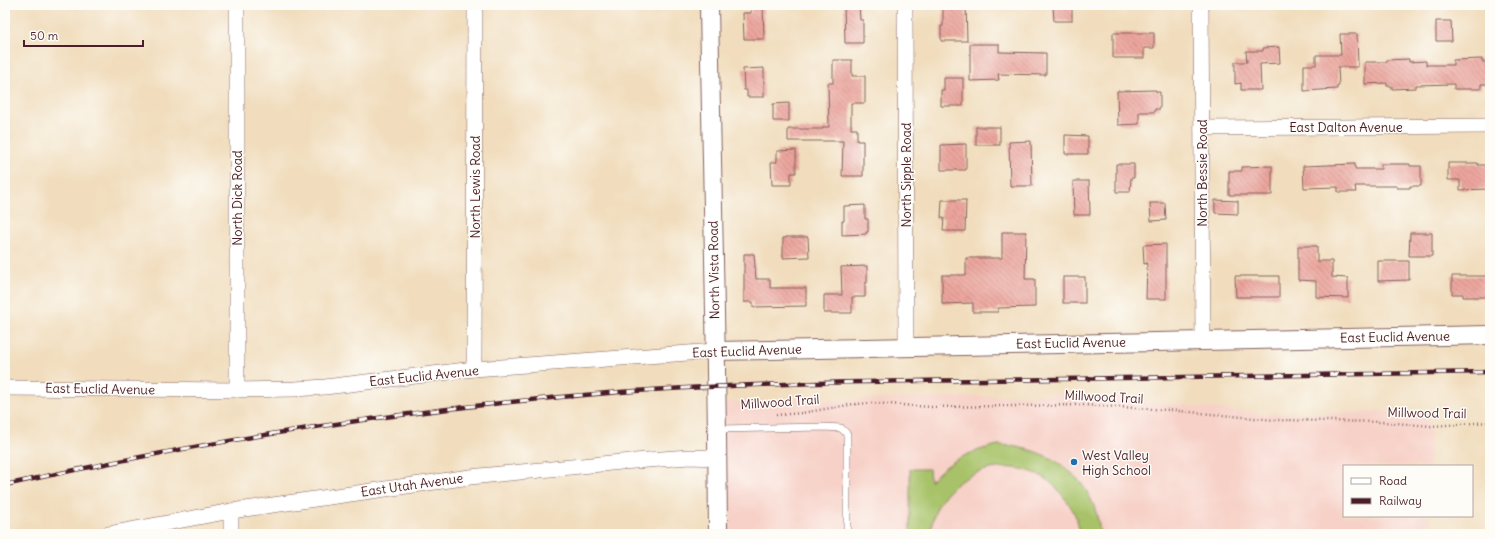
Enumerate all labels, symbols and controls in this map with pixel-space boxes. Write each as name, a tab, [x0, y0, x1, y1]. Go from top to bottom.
scale bar	[24, 22, 143, 48]
text: 50 m	[30, 28, 59, 43]
street label: North Bessie Road	[1194, 119, 1211, 227]
street label: East Dalton Avenue	[1289, 119, 1403, 136]
street label: North Sipple Road	[898, 122, 915, 227]
street label: North Lewis Road	[467, 135, 484, 238]
street label: North Dick Road	[229, 150, 246, 246]
street label: North Vista Road	[705, 220, 723, 320]
street label: East Euclid Avenue	[1340, 328, 1450, 346]
street label: East Euclid Avenue	[1016, 334, 1126, 352]
street label: East Euclid Avenue	[692, 341, 802, 361]
street label: East Euclid Avenue	[368, 362, 480, 390]
street label: East Euclid Avenue	[45, 380, 155, 398]
street label: Millwood Trail	[1064, 386, 1144, 408]
street label: Millwood Trail	[740, 391, 820, 413]
street label: Millwood Trail	[1387, 404, 1467, 422]
place label: West Valley High School	[1082, 447, 1151, 479]
marker: West Valley High School	[1069, 457, 1079, 467]
legend	[1343, 465, 1473, 517]
street label: East Utah Avenue	[360, 469, 464, 501]
text: Road	[1379, 473, 1407, 488]
text: Railway	[1379, 493, 1422, 508]

